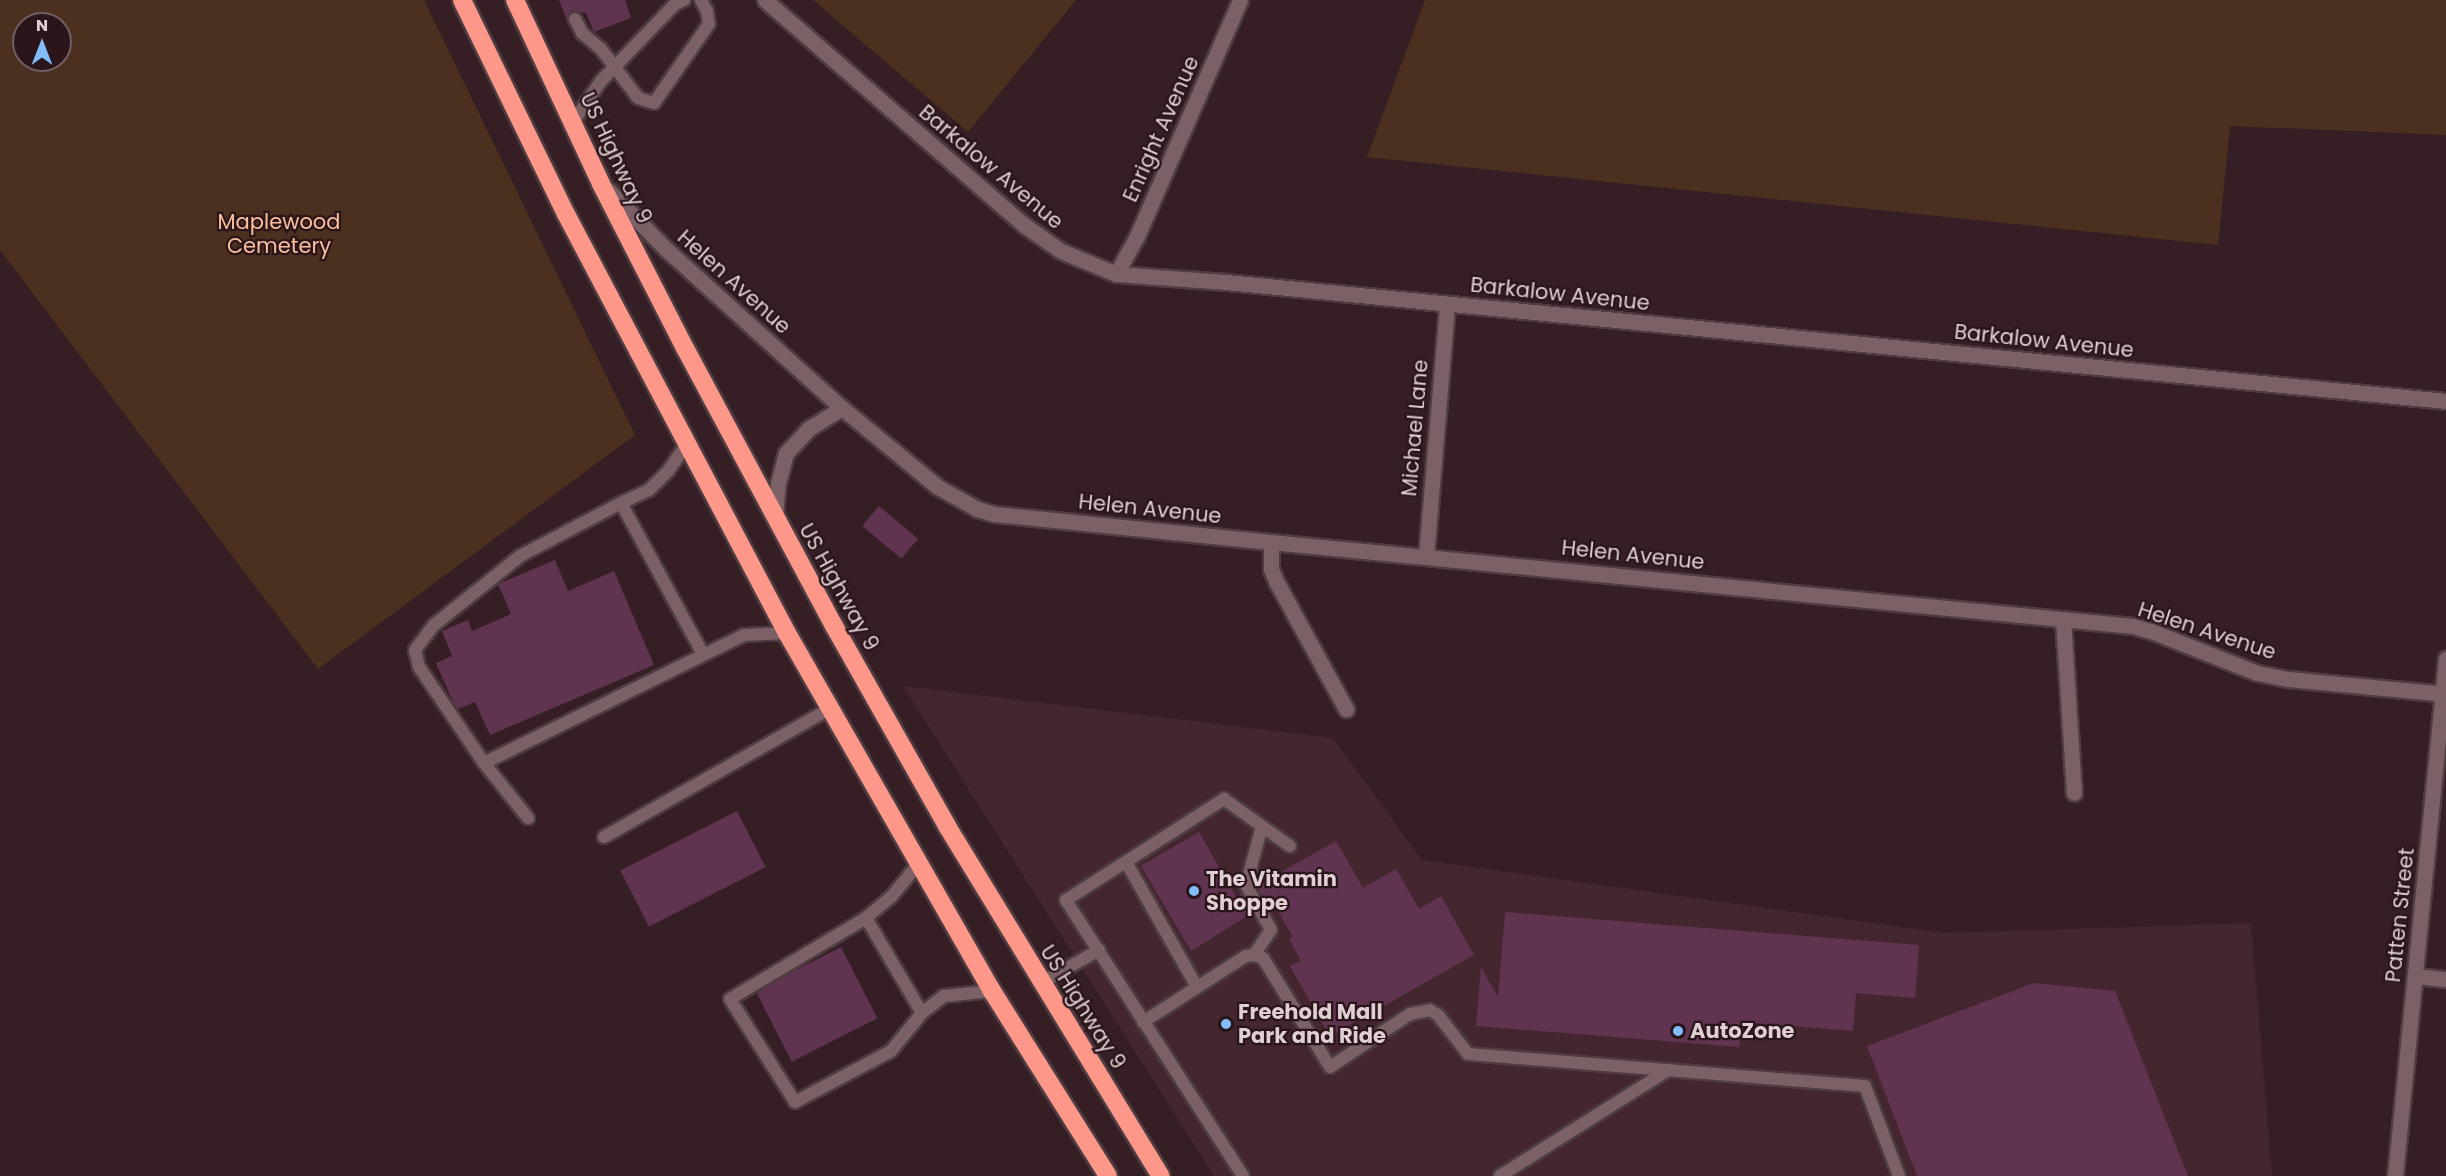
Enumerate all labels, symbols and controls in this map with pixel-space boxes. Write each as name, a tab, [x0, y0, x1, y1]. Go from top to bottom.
north arrow	[12, 12, 72, 72]
text: N	[36, 14, 48, 37]
street label: Enright Avenue	[1118, 52, 1204, 206]
street label: US Highway 9	[575, 89, 657, 227]
street label: Barkalow Avenue	[914, 99, 1068, 235]
park label: Maplewood Cemetery	[218, 209, 340, 259]
street label: Helen Avenue	[672, 225, 796, 339]
street label: Barkalow Avenue	[1469, 272, 1651, 316]
street label: Barkalow Avenue	[1953, 319, 2135, 363]
street label: Michael Lane	[1396, 359, 1434, 497]
street label: Helen Avenue	[1077, 489, 1223, 529]
street label: US Highway 9	[794, 519, 884, 655]
street label: Helen Avenue	[1560, 535, 1706, 575]
street label: Helen Avenue	[2135, 597, 2279, 665]
street label: Patten Street	[2380, 846, 2420, 984]
place label: The Vitamin Shoppe	[1206, 866, 1337, 916]
marker: The Vitamin Shoppe	[1187, 884, 1201, 898]
street label: US Highway 9	[1035, 940, 1131, 1074]
place label: Freehold Mall Park and Ride	[1238, 999, 1386, 1049]
marker: Freehold Mall Park and Ride	[1219, 1017, 1233, 1031]
place label: AutoZone	[1690, 1018, 1795, 1044]
marker: AutoZone	[1671, 1024, 1685, 1038]

